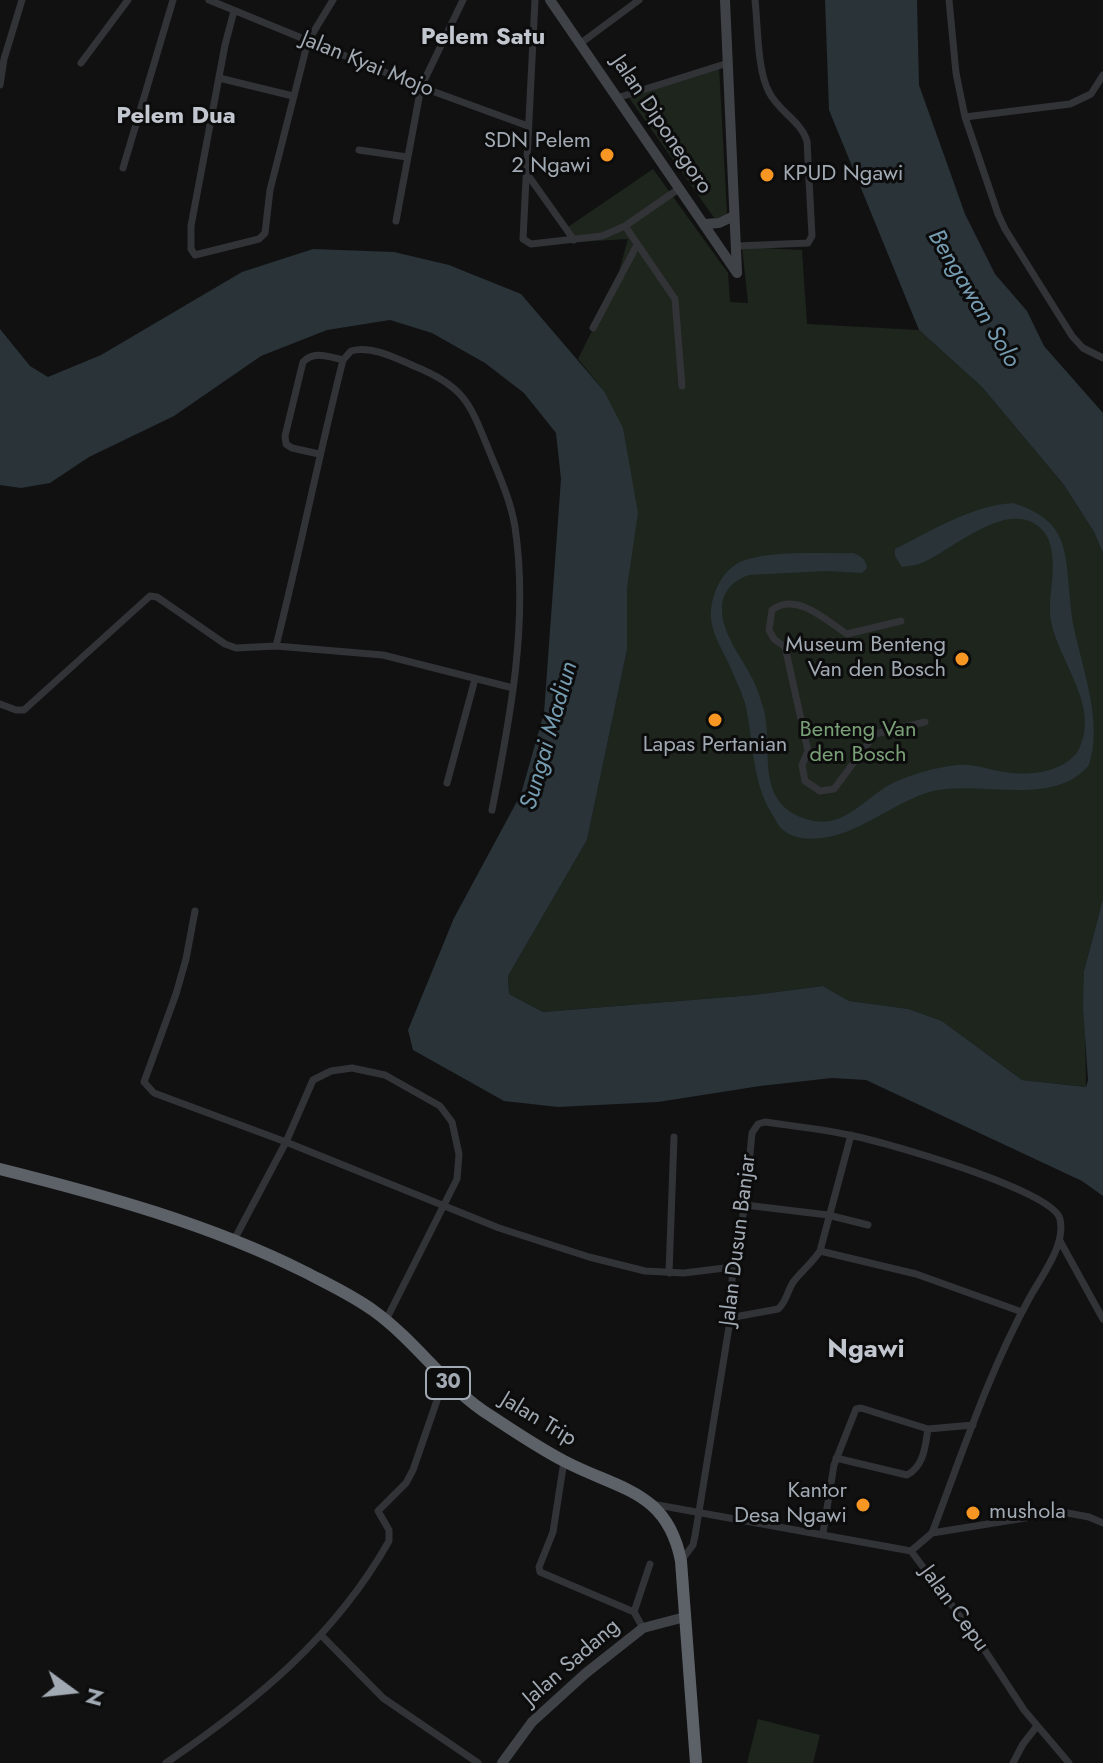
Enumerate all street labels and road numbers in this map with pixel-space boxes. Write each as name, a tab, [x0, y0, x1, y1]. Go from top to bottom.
street label: Jalan Kyai Mojo	[297, 26, 437, 104]
street label: Jalan Diponegoro	[605, 51, 717, 199]
street label: Jalan Dusun Banjar	[715, 1153, 763, 1327]
road number: 30	[426, 1367, 470, 1399]
street label: Jalan Trip	[495, 1387, 581, 1453]
street label: Jalan Cepu	[914, 1561, 994, 1657]
street label: Jalan Sadang	[518, 1614, 626, 1712]

